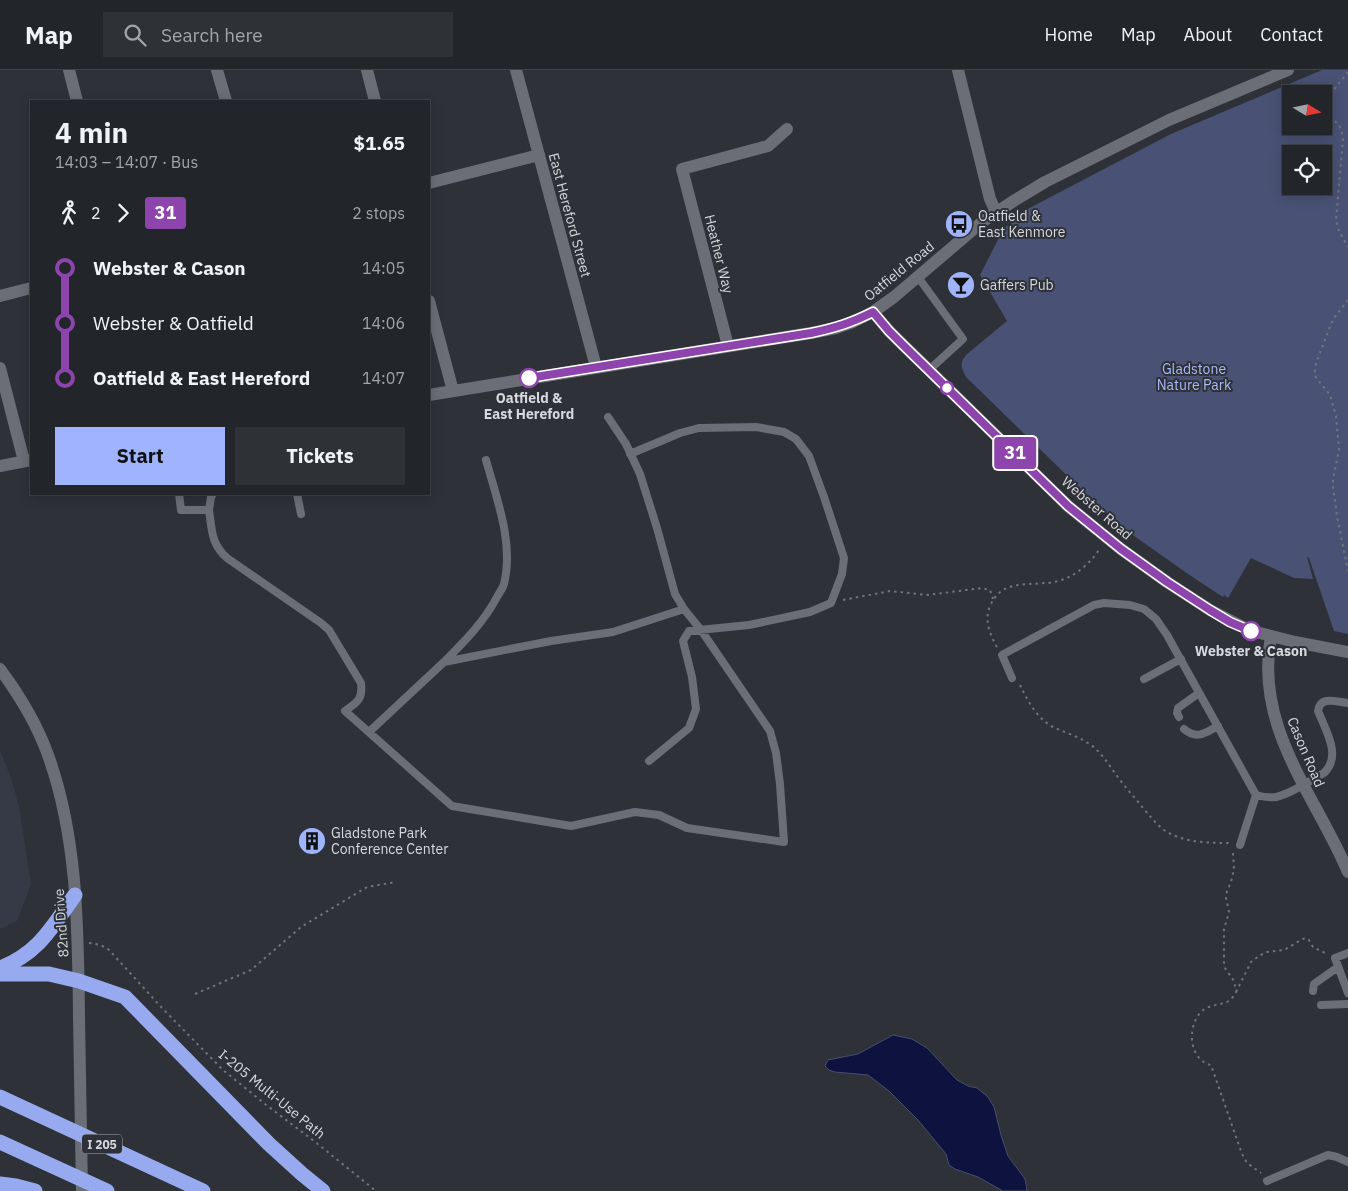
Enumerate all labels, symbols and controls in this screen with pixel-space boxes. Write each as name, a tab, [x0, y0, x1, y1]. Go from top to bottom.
search box	[103, 12, 453, 57]
text: Map	[25, 19, 73, 51]
icon: search	[121, 21, 149, 49]
text: Search here	[161, 23, 263, 47]
text: Home	[1045, 23, 1093, 46]
text: Map	[1121, 23, 1156, 46]
text: About	[1184, 23, 1232, 46]
text: Contact	[1260, 23, 1323, 46]
north arrow	[1282, 85, 1332, 135]
map controls	[1282, 85, 1332, 195]
text: 4 min	[55, 114, 128, 151]
text: $1.65	[353, 131, 405, 155]
button: locate	[1282, 145, 1332, 195]
street label: East Hereford Street	[545, 151, 595, 279]
text: 14:03 – 14:07 · Bus	[55, 152, 198, 172]
icon: walk	[55, 199, 83, 227]
icon: forward	[109, 199, 137, 227]
text: 31	[155, 201, 176, 224]
text: 2	[91, 203, 101, 223]
text: 2 stops	[352, 203, 405, 223]
place label: Oatfield & East Kenmore	[978, 207, 1066, 241]
bus stop icon: Oatfield & East Kenmore	[944, 209, 974, 239]
street label: Heather Way	[700, 213, 738, 295]
street label: Oatfield Road	[860, 237, 938, 305]
text: Webster & Cason	[93, 256, 246, 280]
text: 14:05	[362, 258, 405, 278]
bar icon: Gaffers Pub	[946, 270, 976, 300]
place label: Gaffers Pub	[980, 276, 1054, 294]
text: Webster & Oatfield	[93, 311, 254, 335]
text: 14:06	[362, 313, 405, 333]
park label: Gladstone Nature Park	[1157, 360, 1232, 394]
text: Oatfield & East Hereford	[93, 366, 310, 390]
text: 14:07	[362, 368, 405, 388]
marker: Oatfield & East Hereford	[519, 368, 539, 388]
unlabelled marker	[940, 381, 954, 395]
place label: Oatfield & East Hereford	[484, 389, 574, 423]
button: Start	[55, 427, 225, 485]
button: Tickets	[235, 427, 405, 485]
line badge: 31	[992, 437, 1038, 469]
text: 31	[1004, 441, 1026, 464]
street label: Webster Road	[1058, 472, 1136, 544]
marker: Webster & Cason	[1241, 621, 1261, 641]
place label: Webster & Cason	[1195, 642, 1307, 660]
street label: Cason Road	[1283, 714, 1329, 790]
place label: Gladstone Park Conference Center	[331, 824, 448, 858]
building icon: Gladstone Park Conference Center	[297, 826, 327, 856]
street label: 82nd Drive	[50, 888, 72, 958]
street label: I-205 Multi-Use Path	[215, 1045, 329, 1143]
road number: I 205	[82, 1134, 122, 1154]

